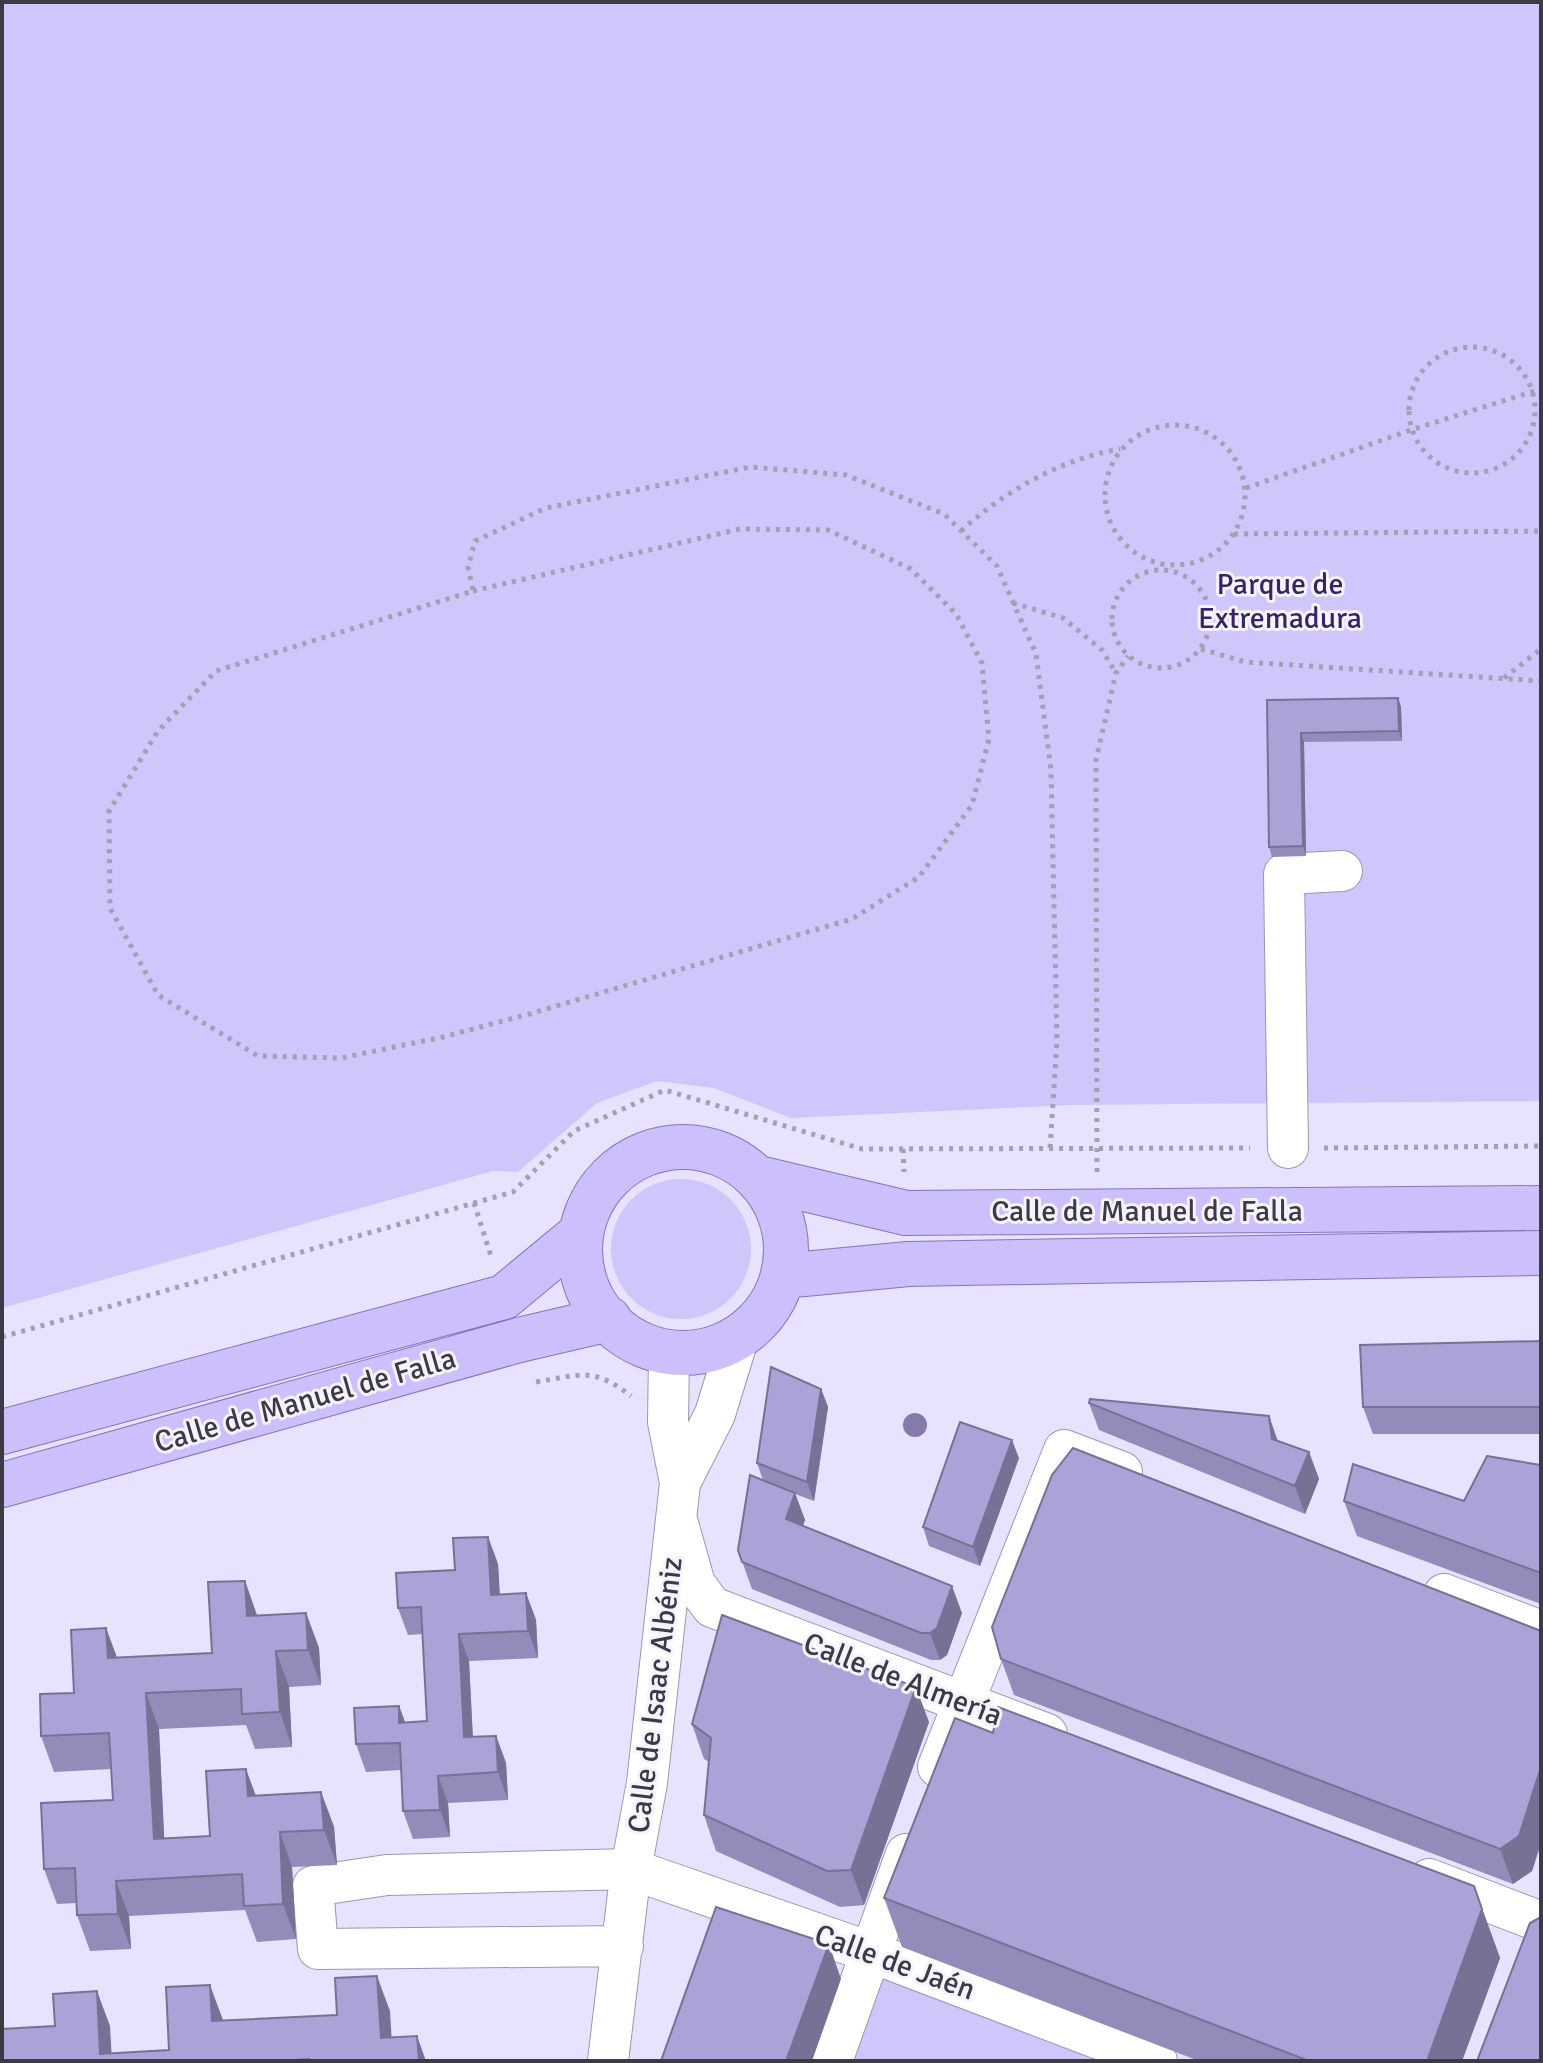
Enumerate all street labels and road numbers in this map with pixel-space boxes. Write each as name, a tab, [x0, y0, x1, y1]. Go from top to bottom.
street label: Calle de Manuel de Falla	[991, 1193, 1303, 1230]
street label: Calle de Manuel de Falla	[150, 1340, 460, 1461]
street label: Calle de Isaac Albéniz	[620, 1555, 691, 1835]
street label: Calle de Almería	[798, 1625, 1007, 1734]
street label: Calle de Jaén	[809, 1916, 980, 2009]

